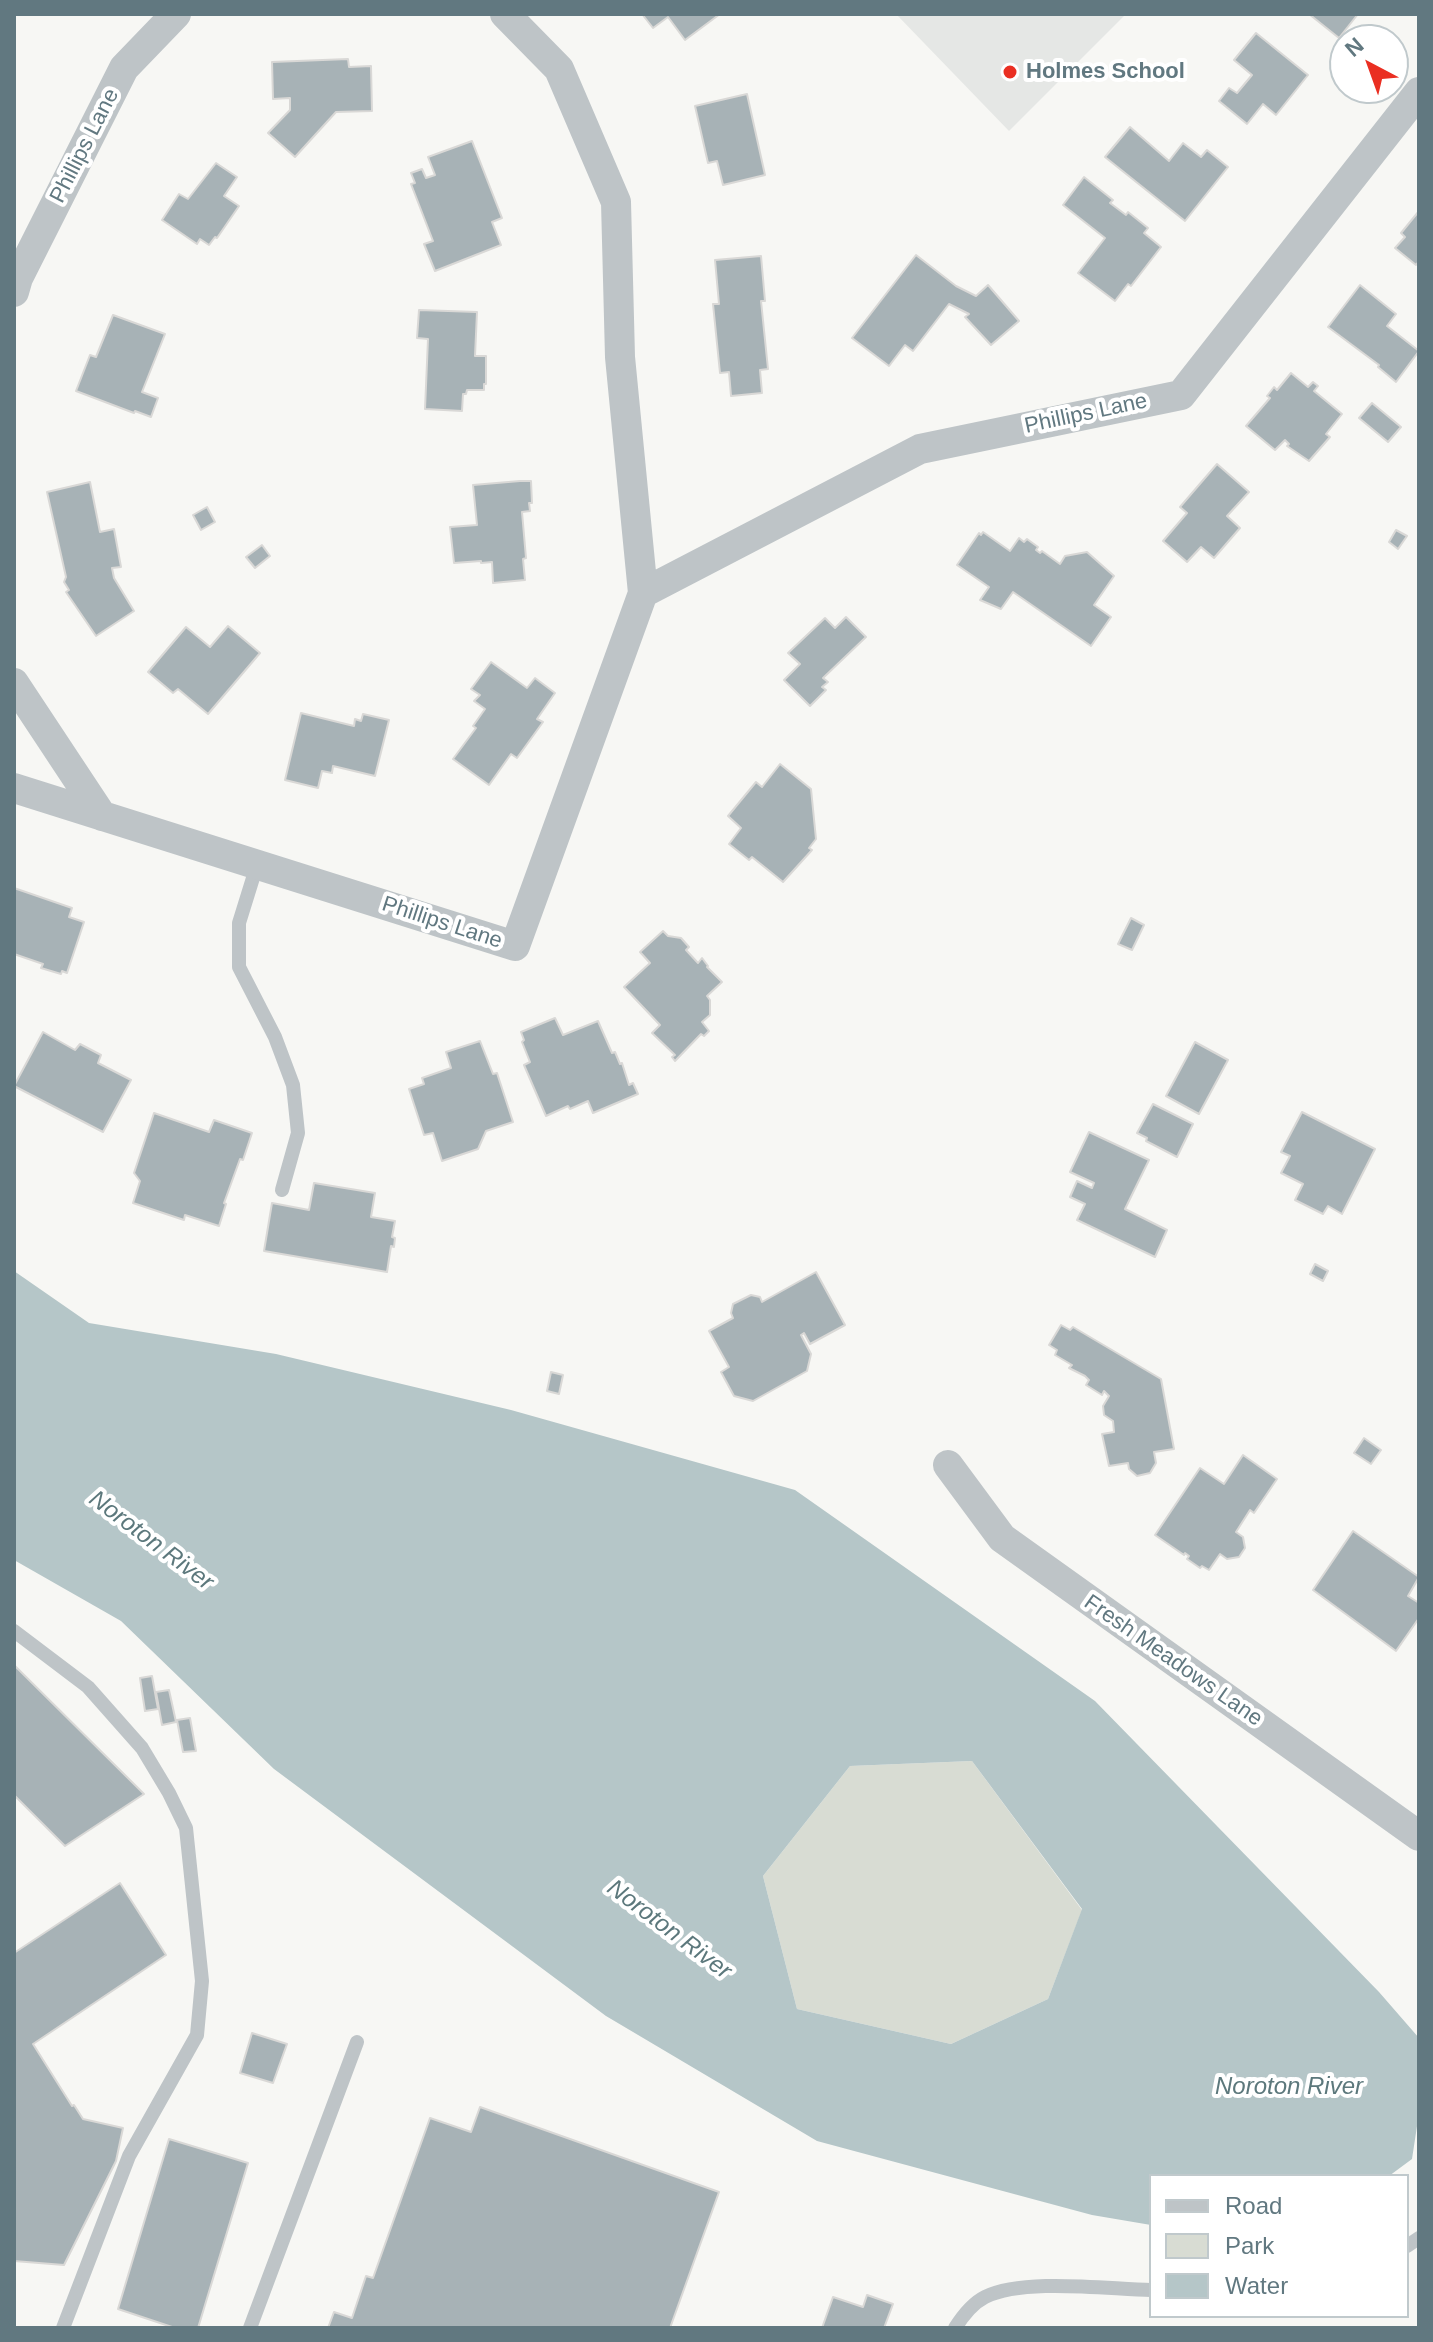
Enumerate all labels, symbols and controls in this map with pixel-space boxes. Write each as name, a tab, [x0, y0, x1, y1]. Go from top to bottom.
north arrow	[1329, 24, 1409, 104]
text: N	[1340, 32, 1368, 62]
place label: Holmes School	[1026, 59, 1185, 85]
marker: Holmes School	[1001, 63, 1019, 81]
street label: Phillips Lane	[45, 84, 125, 208]
street label: Phillips Lane	[1022, 388, 1150, 440]
street label: Phillips Lane	[379, 891, 505, 955]
water label: Noroton River	[83, 1485, 219, 1597]
street label: Fresh Meadows Lane	[1079, 1590, 1267, 1732]
water label: Noroton River	[601, 1874, 737, 1986]
water label: Noroton River	[1215, 2073, 1363, 2101]
legend	[1149, 2174, 1409, 2318]
text: Road	[1225, 2192, 1282, 2219]
text: Park	[1225, 2232, 1274, 2259]
text: Water	[1225, 2272, 1288, 2299]

